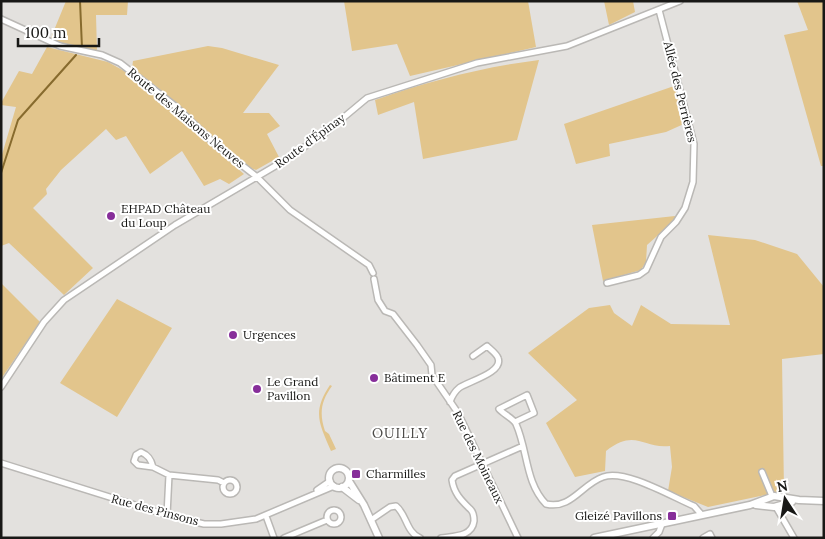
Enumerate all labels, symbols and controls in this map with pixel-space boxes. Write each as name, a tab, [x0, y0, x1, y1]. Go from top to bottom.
scale bar	[18, 15, 99, 47]
text: 100 m	[25, 23, 66, 42]
street label: Allée des Perrières	[660, 39, 700, 144]
street label: Route des Maisons Neuves	[125, 64, 248, 171]
street label: Route d'Épinay	[272, 110, 348, 171]
place label: EHPAD Château du Loup	[121, 201, 210, 230]
marker: EHPAD Château du Loup	[105, 210, 117, 222]
place label: Urgences	[243, 327, 296, 342]
marker: Urgences	[227, 329, 239, 341]
place label: Bâtiment E	[384, 370, 445, 385]
marker: Bâtiment E	[368, 372, 380, 384]
place label: Le Grand Pavillon	[267, 374, 319, 403]
marker: Le Grand Pavillon	[251, 383, 263, 395]
street label: Rue des Moineaux	[449, 408, 508, 506]
district label: OUILLY	[372, 424, 428, 442]
place label: Charmilles	[366, 466, 426, 481]
marker: Charmilles	[350, 468, 362, 480]
north arrow	[760, 474, 810, 524]
text: N	[775, 476, 790, 496]
street label: Rue des Pinsons	[110, 491, 201, 529]
place label: Gleizé Pavillons	[575, 508, 662, 523]
marker: Gleizé Pavillons	[666, 510, 678, 522]

